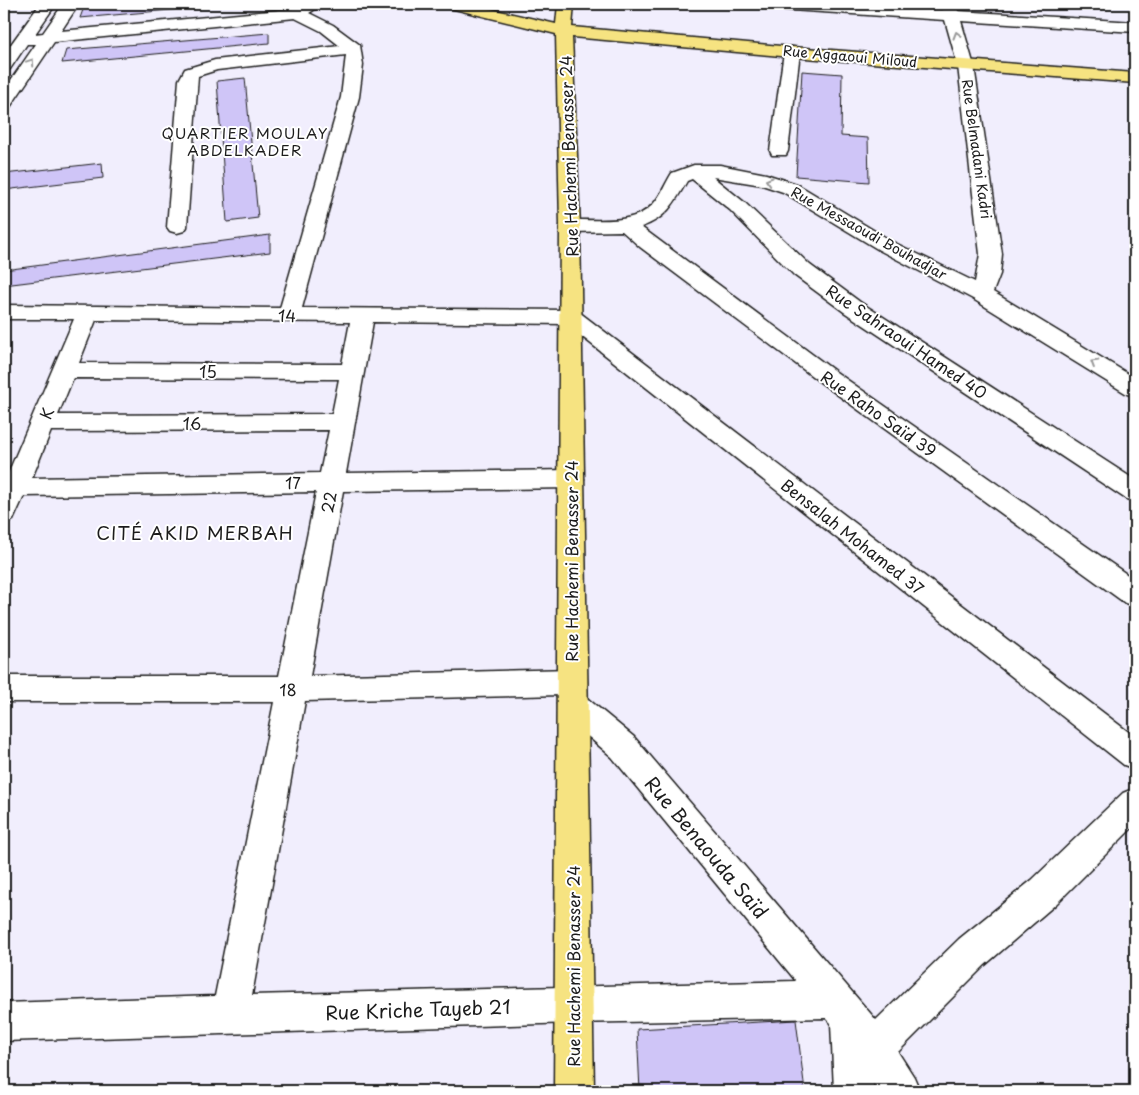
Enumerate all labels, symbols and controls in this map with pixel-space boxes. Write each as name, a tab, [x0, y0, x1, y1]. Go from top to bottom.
one-way arrow	[952, 31, 962, 39]
street label: Rue Aggaoui Miloud	[782, 40, 918, 72]
street label: Rue Hachemi Benasser 24	[552, 55, 584, 257]
one-way arrow	[25, 59, 34, 68]
street label: Rue Belmadani Kadri	[957, 78, 997, 220]
district label: QUARTIER MOULAY ABDELKADER	[162, 121, 328, 161]
one-way arrow	[765, 177, 774, 187]
street label: Rue Messaoudi Bouhadjar	[787, 181, 951, 285]
street label: Rue Sahraoui Hamed 40	[822, 278, 992, 404]
street label: 14	[278, 303, 296, 327]
street label: 15	[199, 359, 217, 383]
one-way arrow	[1090, 359, 1099, 369]
street label: Rue Raho Saïd 39	[816, 364, 942, 462]
street label: K	[33, 403, 59, 423]
street label: 16	[183, 411, 201, 435]
street label: Rue Hachemi Benasser 24	[559, 460, 583, 662]
street label: 17	[285, 470, 302, 494]
street label: Bensalah Mohamed 37	[776, 472, 930, 600]
street label: 22	[314, 489, 342, 515]
district label: CITÉ AKID MERBAH	[96, 519, 294, 546]
street label: 18	[279, 677, 297, 701]
street label: Rue Benaouda Saïd	[639, 770, 775, 924]
street label: Rue Hachemi Benasser 24	[561, 865, 585, 1067]
street label: Rue Kriche Tayeb 21	[325, 992, 511, 1026]

